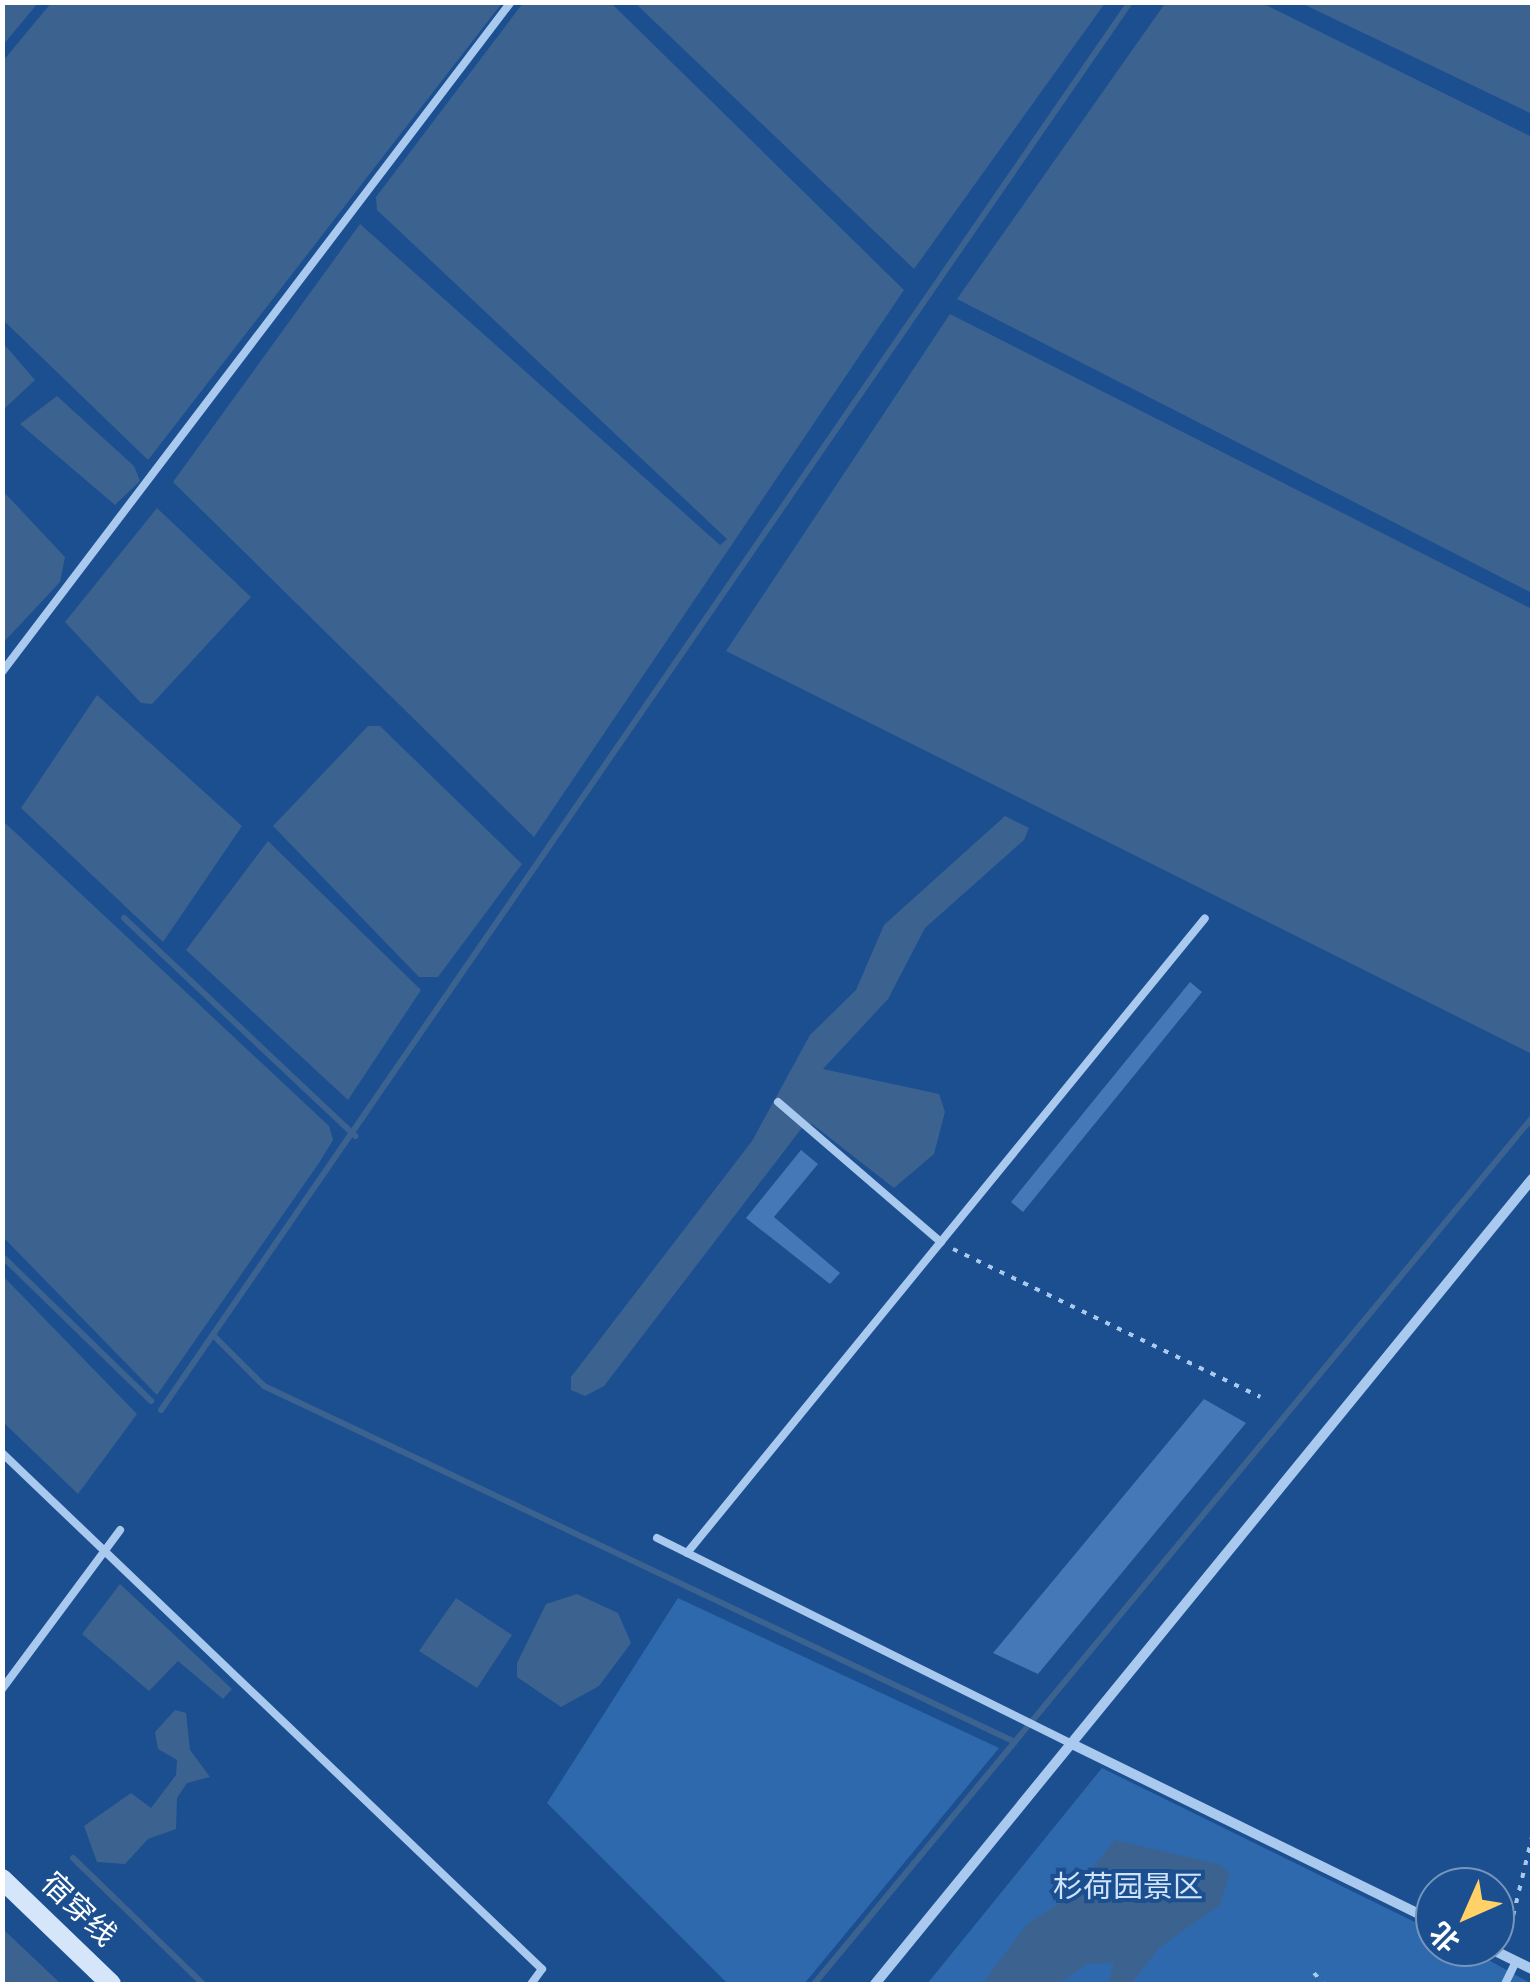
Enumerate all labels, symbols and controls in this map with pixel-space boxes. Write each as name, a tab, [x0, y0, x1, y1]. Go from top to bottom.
street label: 宿穿线	[33, 1866, 123, 1954]
north arrow	[1415, 1867, 1515, 1967]
park label: 杉荷园景区	[1053, 1870, 1203, 1906]
text: 北	[1421, 1913, 1469, 1961]

